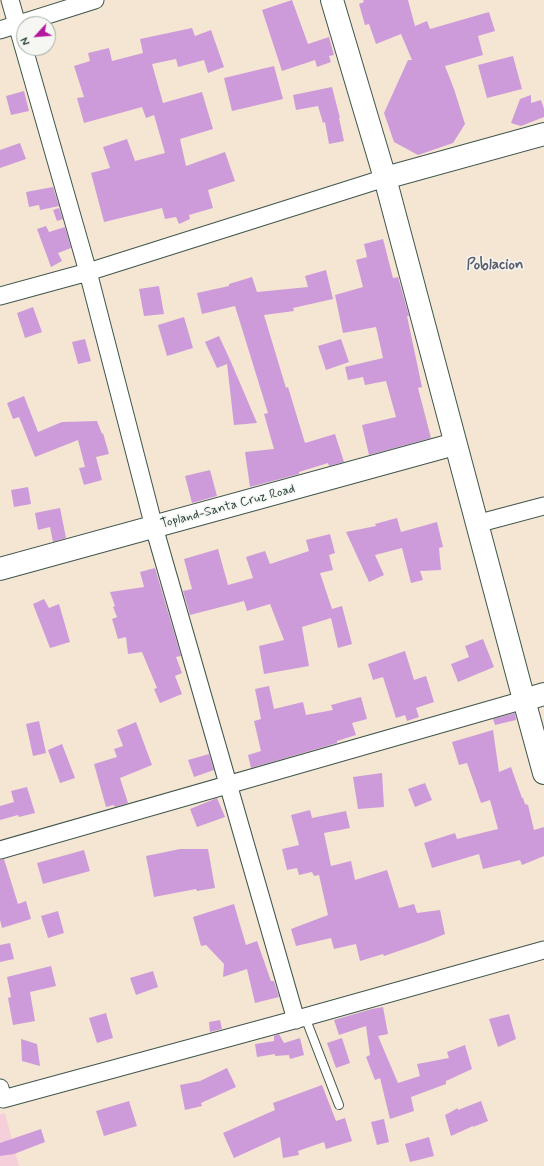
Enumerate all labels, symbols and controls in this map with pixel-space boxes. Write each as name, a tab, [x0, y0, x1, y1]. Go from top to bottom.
north arrow	[16, 16, 56, 56]
text: N	[18, 34, 34, 47]
district label: Poblacion	[467, 257, 523, 275]
street label: Topland-Santa Cruz Road	[159, 482, 297, 532]

